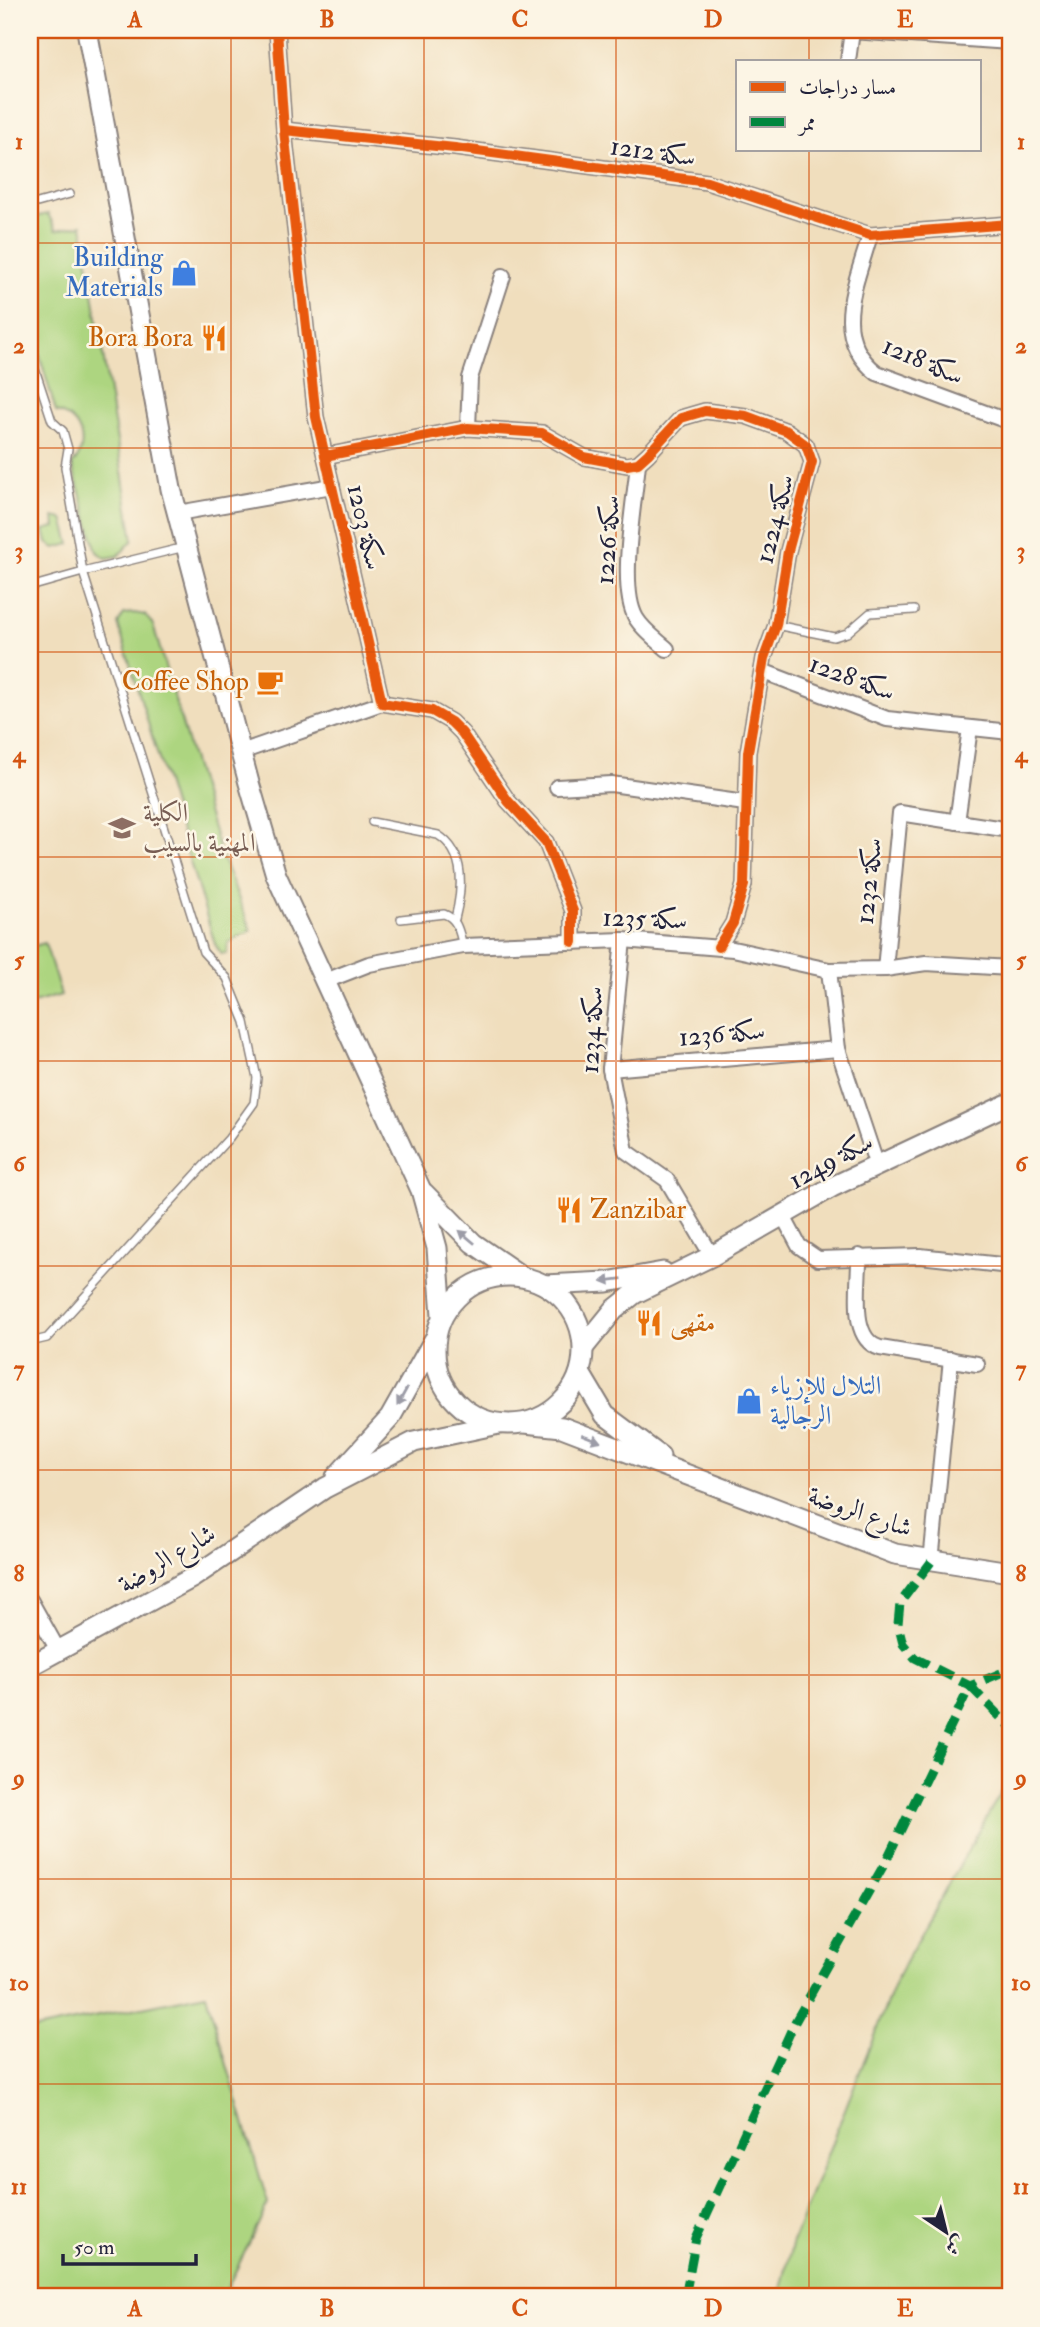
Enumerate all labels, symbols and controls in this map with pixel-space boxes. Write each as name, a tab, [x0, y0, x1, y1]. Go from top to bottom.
text: A	[127, 5, 143, 34]
text: B	[319, 5, 335, 34]
text: C	[512, 5, 528, 34]
text: D	[704, 5, 722, 34]
text: E	[897, 5, 914, 34]
legend	[736, 60, 981, 150]
text: مسار دراجات	[799, 74, 896, 101]
text: ممر	[797, 110, 816, 137]
text: 1	[15, 127, 23, 156]
text: 1	[1017, 127, 1025, 156]
street label: سكة 1212	[608, 130, 698, 174]
place label: Building Materials	[65, 242, 164, 304]
shop icon: Building Materials	[169, 258, 199, 288]
place label: Bora Bora	[88, 322, 193, 354]
restaurant icon: Bora Bora	[199, 323, 229, 353]
street label: سكة 1218	[878, 330, 968, 392]
text: 2	[13, 331, 25, 360]
text: 2	[1015, 331, 1027, 360]
street label: سكة 1224	[749, 471, 801, 567]
street label: سكة 1203	[340, 481, 390, 573]
street label: سكة 1226	[589, 494, 627, 586]
text: 3	[15, 536, 23, 565]
text: 3	[1017, 536, 1025, 565]
street label: سكة 1228	[805, 648, 899, 708]
place label: Coffee Shop	[122, 666, 249, 699]
cafe icon: Coffee Shop	[255, 667, 285, 697]
text: 4	[12, 740, 27, 769]
text: 4	[1014, 740, 1029, 769]
place label: الكلية المهنية بالسيب	[143, 797, 256, 859]
school or university icon: الكلية المهنية بالسيب	[107, 813, 137, 843]
street label: سكة 1232	[849, 836, 889, 926]
street label: سكة 1235	[602, 902, 688, 936]
text: 5	[14, 945, 25, 974]
text: 5	[1016, 945, 1027, 974]
street label: سكة 1234	[574, 986, 610, 1074]
street label: سكة 1236	[677, 1014, 767, 1054]
street label: سكة 1249	[783, 1126, 879, 1196]
text: 6	[13, 1149, 27, 1178]
text: 6	[1015, 1149, 1029, 1178]
place label: Zanzibar	[590, 1194, 686, 1226]
restaurant icon: Zanzibar	[554, 1195, 584, 1225]
one-way arrow	[459, 1230, 476, 1245]
one-way arrow	[601, 1275, 623, 1286]
place label: مقهى	[670, 1307, 715, 1340]
restaurant icon: مقهى	[634, 1308, 664, 1338]
text: 7	[14, 1354, 25, 1383]
text: 7	[1016, 1354, 1027, 1383]
place label: التلال للإزياء الرجالية	[770, 1370, 881, 1432]
shop icon: التلال للإزياء الرجالية	[734, 1386, 764, 1416]
one-way arrow	[396, 1387, 408, 1407]
one-way arrow	[581, 1433, 602, 1444]
street label: شارع الروضة	[802, 1479, 916, 1549]
street label: شارع الروضة	[113, 1518, 224, 1605]
text: 8	[14, 1559, 25, 1588]
text: 8	[1016, 1559, 1027, 1588]
text: 9	[11, 1763, 25, 1792]
text: 9	[1013, 1763, 1027, 1792]
text: 10	[9, 1968, 29, 1997]
text: 10	[1011, 1968, 1031, 1997]
text: 11	[11, 2172, 27, 2201]
text: 11	[1013, 2172, 1029, 2201]
north arrow	[911, 2198, 981, 2268]
scale bar	[63, 2222, 196, 2266]
text: ش	[941, 2230, 970, 2260]
text: 50 m	[74, 2234, 115, 2261]
text: A	[127, 2294, 143, 2323]
text: B	[319, 2294, 335, 2323]
text: C	[512, 2294, 528, 2323]
text: D	[704, 2294, 722, 2323]
text: E	[897, 2294, 914, 2323]

